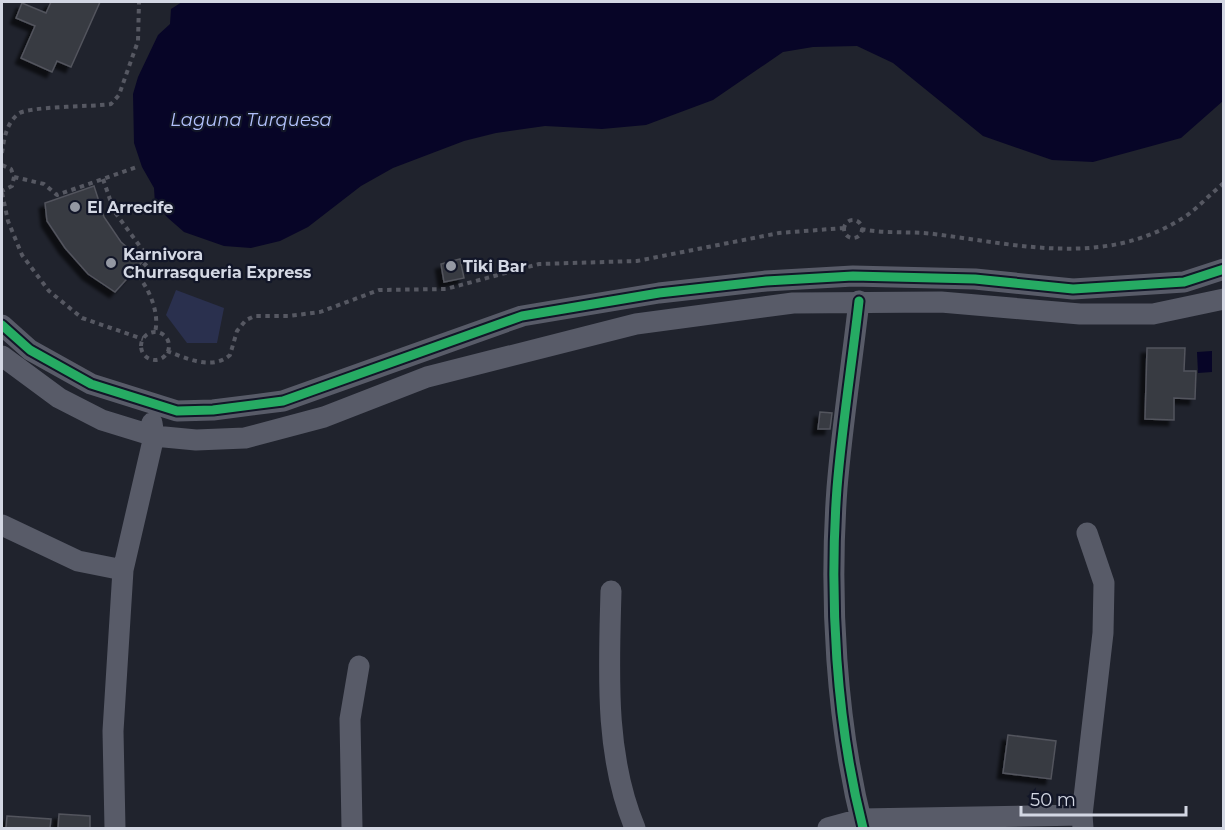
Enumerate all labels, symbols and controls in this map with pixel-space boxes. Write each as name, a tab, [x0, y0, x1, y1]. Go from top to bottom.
water label: Laguna Turquesa	[170, 109, 332, 131]
place label: El Arrecife	[87, 198, 173, 217]
marker: El Arrecife	[68, 200, 82, 214]
place label: Karnivora Churrasqueria Express	[123, 245, 312, 282]
marker: Karnivora Churrasqueria Express	[104, 256, 118, 270]
place label: Tiki Bar	[463, 257, 527, 276]
marker: Tiki Bar	[444, 259, 458, 273]
scale bar	[1021, 779, 1186, 817]
text: 50 m	[1030, 789, 1076, 811]

